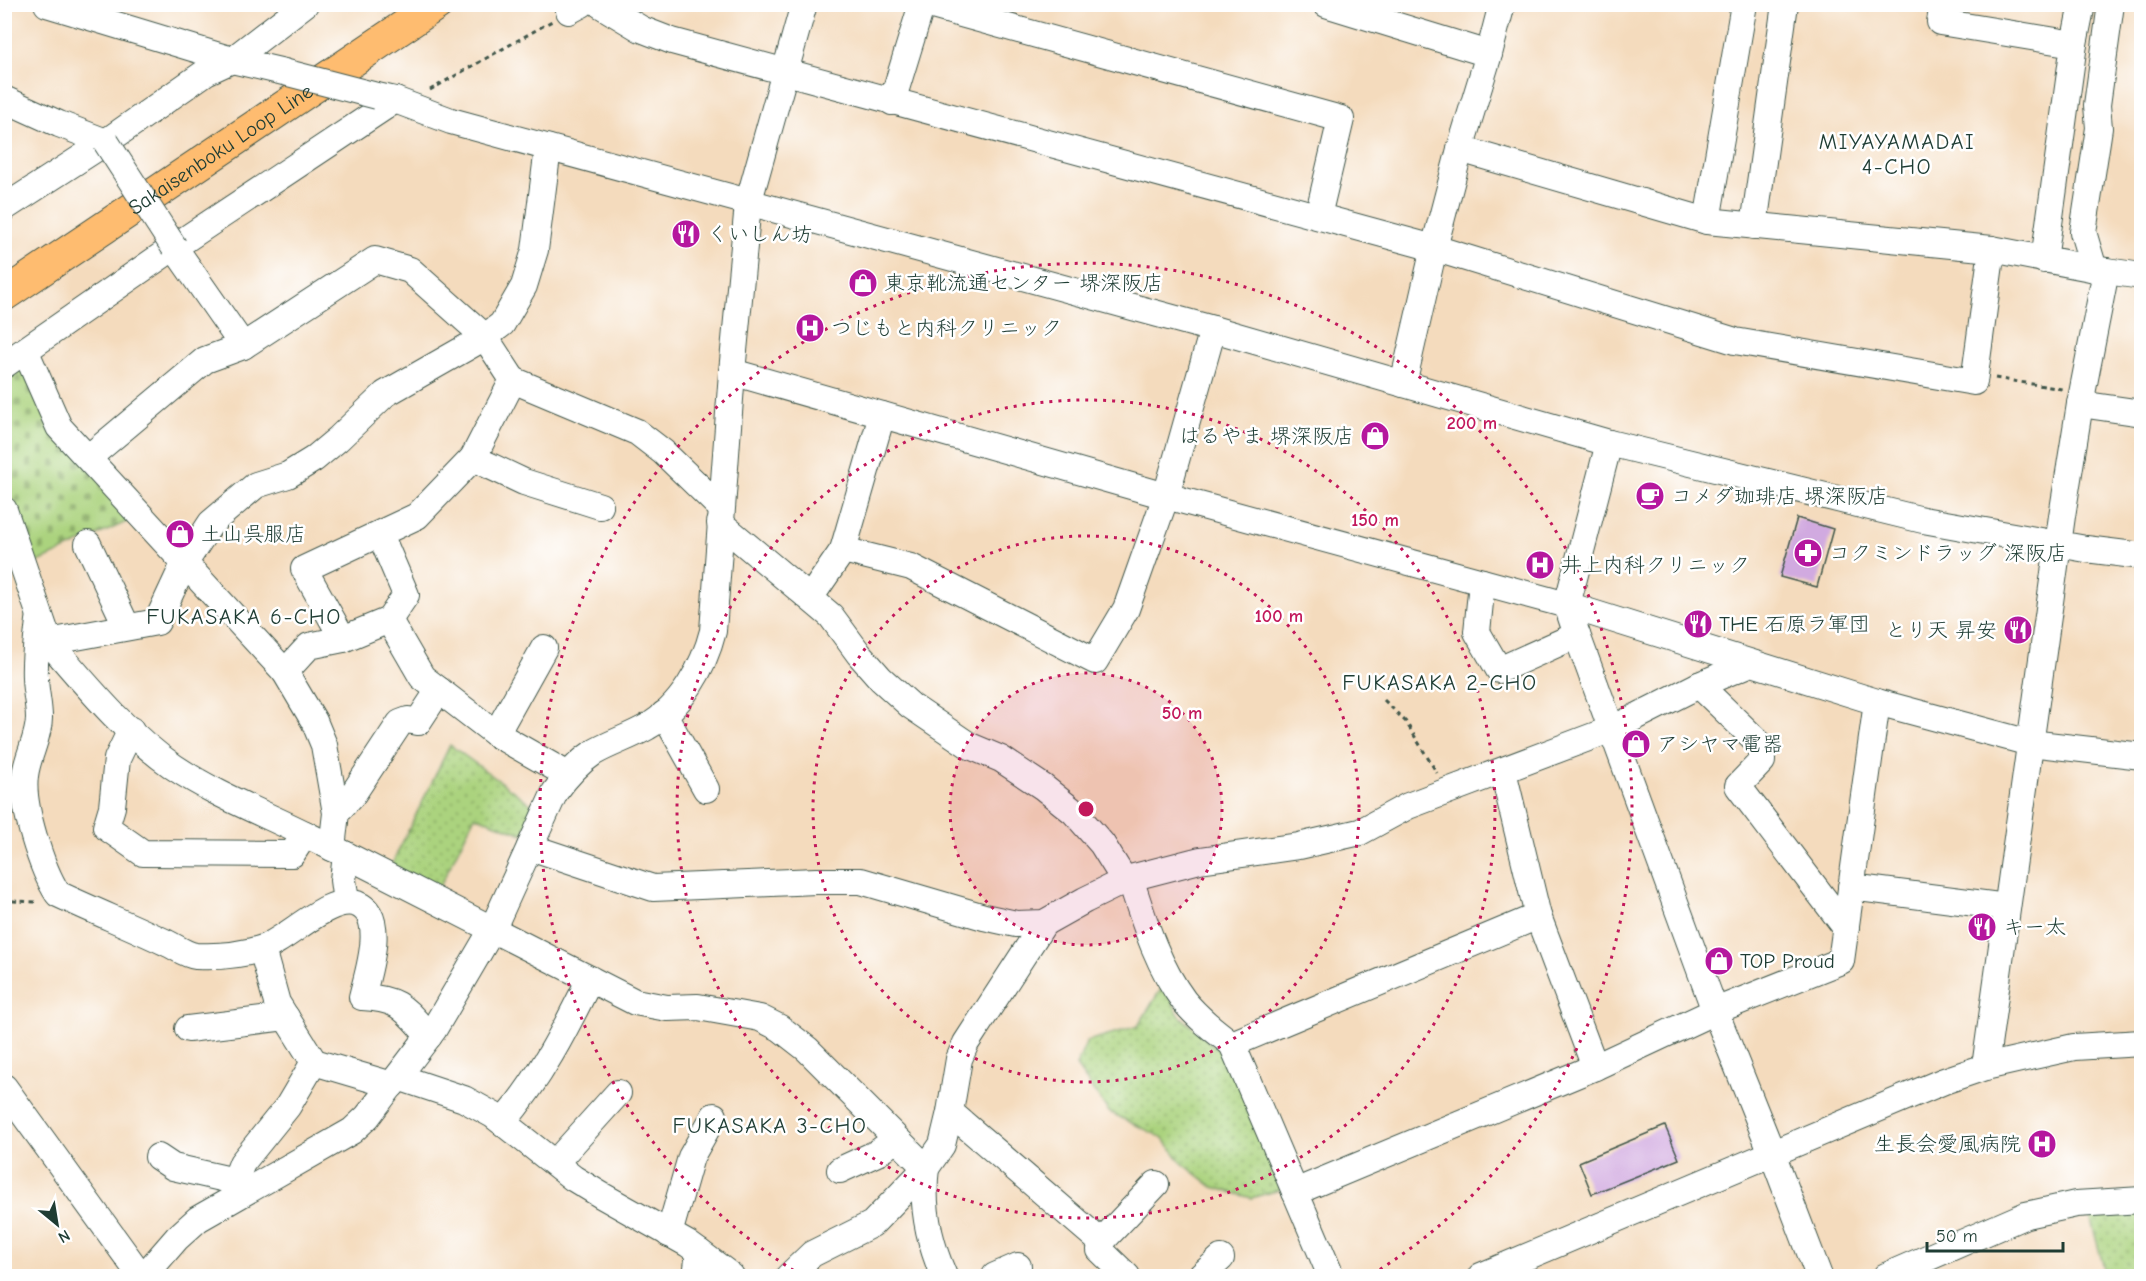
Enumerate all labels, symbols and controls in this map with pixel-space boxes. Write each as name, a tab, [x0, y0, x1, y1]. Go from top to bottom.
street label: Sakaisenboku Loop Line	[124, 79, 317, 220]
district label: MIYAYAMADAI 4-CHO	[1819, 129, 1975, 180]
restaurant icon: くいしん坊	[670, 218, 702, 250]
place label: くいしん坊	[707, 222, 812, 246]
shop icon: 東京靴流通センター 堺深阪店	[847, 267, 879, 299]
place label: 東京靴流通センター 堺深阪店	[884, 271, 1163, 295]
hospital icon: つじもと内科クリニック	[794, 312, 826, 344]
place label: つじもと内科クリニック	[831, 316, 1062, 340]
text: 200 m	[1447, 413, 1497, 434]
shop icon: はるやま 堺深阪店	[1359, 420, 1391, 452]
place label: はるやま 堺深阪店	[1179, 424, 1354, 448]
cafe icon: コメダ珈琲店 堺深阪店	[1634, 480, 1666, 512]
place label: コメダ珈琲店 堺深阪店	[1671, 484, 1888, 508]
text: 150 m	[1351, 510, 1399, 531]
shop icon: 土山呉服店	[164, 518, 196, 550]
place label: 土山呉服店	[201, 522, 306, 546]
pharmacy icon: コクミンドラッグ 深阪店	[1792, 537, 1824, 569]
place label: コクミンドラッグ 深阪店	[1829, 541, 2067, 565]
hospital icon: 井上内科クリニック	[1524, 549, 1556, 581]
place label: 井上内科クリニック	[1561, 553, 1750, 577]
district label: FUKASAKA 6-CHO	[146, 604, 342, 630]
text: 100 m	[1255, 606, 1303, 627]
restaurant icon: THE 石原ラ軍団	[1682, 608, 1714, 640]
place label: THE 石原ラ軍団	[1719, 612, 1870, 636]
restaurant icon: とり天 昇安	[2002, 614, 2034, 646]
place label: とり天 昇安	[1885, 618, 1997, 642]
district label: FUKASAKA 2-CHO	[1342, 670, 1538, 696]
text: 50 m	[1162, 703, 1202, 724]
shop icon: アシヤマ電器	[1620, 728, 1652, 760]
place label: アシヤマ電器	[1657, 732, 1783, 756]
centre of rings	[1076, 799, 1096, 819]
restaurant icon: キー太	[1966, 911, 1998, 943]
place label: キー太	[2003, 915, 2066, 939]
shop icon: TOP Proud	[1703, 945, 1735, 977]
place label: TOP Proud	[1740, 949, 1835, 973]
district label: FUKASAKA 3-CHO	[673, 1113, 867, 1139]
hospital icon: 生長会愛風病院	[2026, 1128, 2058, 1160]
place label: 生長会愛風病院	[1874, 1132, 2021, 1156]
north arrow	[27, 1194, 87, 1254]
scale bar	[1927, 1215, 2064, 1253]
text: N	[55, 1226, 73, 1247]
text: 50 m	[1936, 1226, 1978, 1247]

